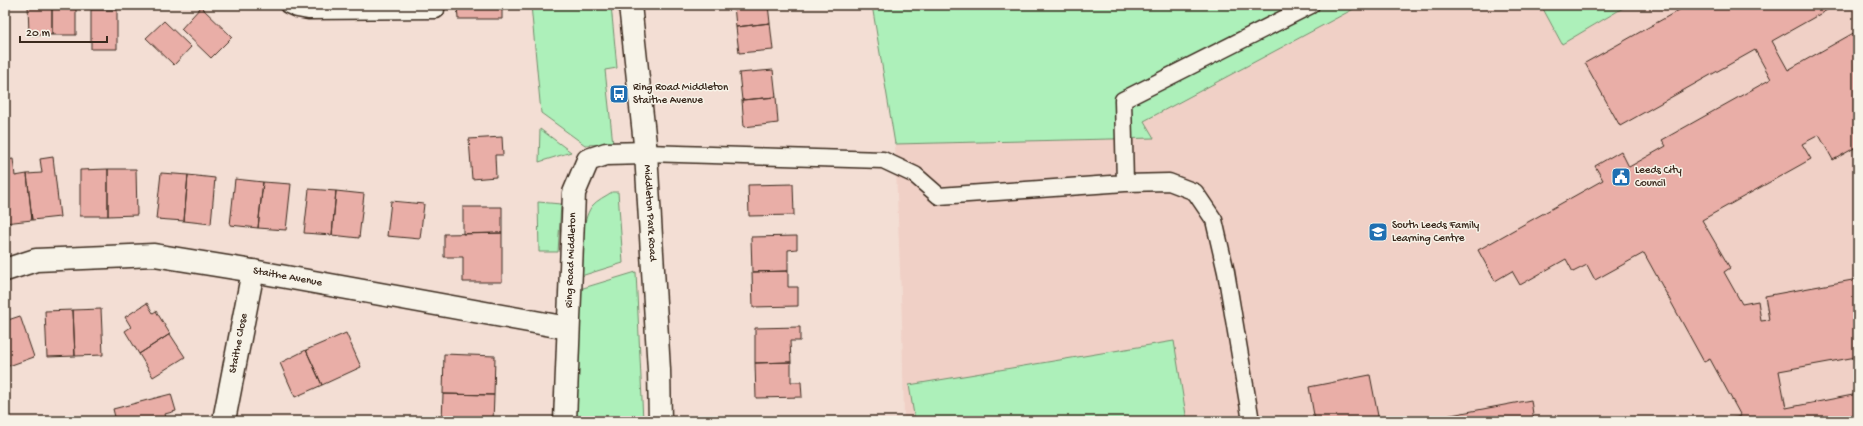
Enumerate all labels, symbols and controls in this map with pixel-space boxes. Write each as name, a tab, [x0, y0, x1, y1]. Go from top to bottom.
scale bar	[20, 18, 107, 44]
text: 20 m	[26, 27, 51, 41]
place label: Ring Road Middleton Staithe Avenue	[633, 82, 729, 107]
bus stop icon: Ring Road Middleton Staithe Avenue	[608, 83, 630, 105]
street label: Middleton Park Road	[641, 164, 659, 263]
place label: Leeds City Council	[1635, 165, 1682, 190]
public building icon: Leeds City Council	[1610, 166, 1632, 188]
street label: Ring Road Middleton	[563, 211, 579, 308]
place label: South Leeds Family Learning Centre	[1392, 220, 1480, 245]
school or university icon: South Leeds Family Learning Centre	[1367, 221, 1389, 243]
street label: Staithe Avenue	[252, 265, 323, 289]
street label: Staithe Close	[227, 312, 251, 374]

